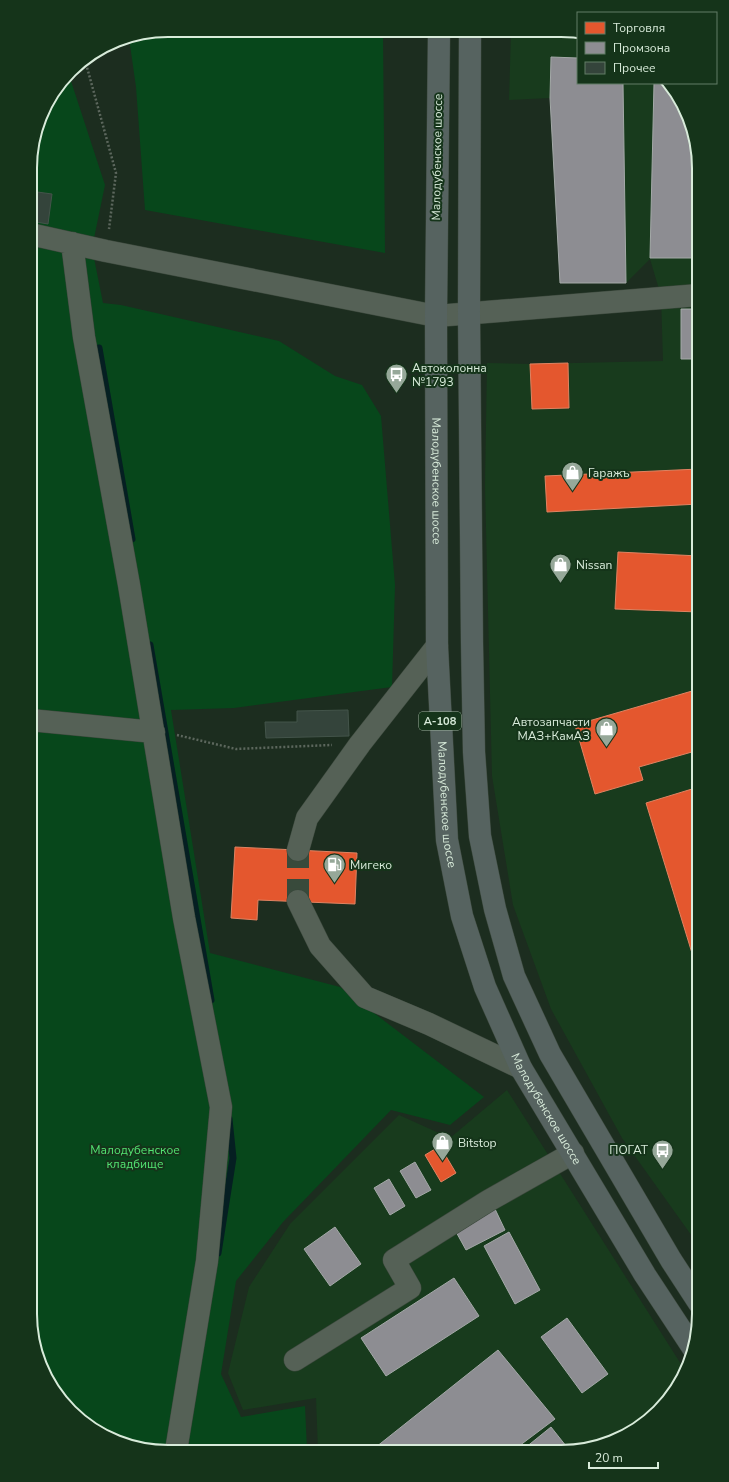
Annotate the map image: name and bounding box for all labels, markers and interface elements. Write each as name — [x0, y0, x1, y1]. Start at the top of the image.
legend — [577, 12, 717, 84]
text: Торговля — [613, 20, 665, 36]
text: Промзона — [613, 40, 670, 56]
text: Прочее — [613, 60, 656, 76]
street label: Малодубенское шоссе — [428, 93, 446, 221]
place label: Автоколонна №1793 — [412, 360, 487, 390]
bus stop icon: Автоколонна №1793 — [383, 362, 409, 395]
street label: Малодубенское шоссе — [428, 418, 445, 544]
shop icon: Гаражъ — [559, 460, 585, 493]
place label: Гаражъ — [588, 465, 630, 481]
shop icon: Nissan — [548, 552, 574, 585]
place label: Nissan — [576, 557, 612, 573]
road number: А-108 — [419, 712, 461, 730]
place label: Автозапчасти МАЗ+КамАЗ — [512, 714, 590, 744]
shop icon: Автозапчасти МАЗ+КамАЗ — [593, 716, 619, 749]
street label: Малодубенское шоссе — [434, 741, 460, 869]
fuel station icon: Мигеко — [322, 852, 348, 885]
place label: Мигеко — [350, 857, 392, 873]
street label: Малодубенское шоссе — [507, 1051, 585, 1168]
shop icon: Bitstop — [430, 1130, 456, 1163]
place label: Bitstop — [458, 1135, 497, 1151]
bus stop icon: ПОГАТ — [650, 1137, 676, 1170]
park label: Малодубенское кладбище — [90, 1142, 180, 1172]
place label: ПОГАТ — [609, 1142, 649, 1158]
scale bar — [589, 1444, 658, 1470]
text: 20 m — [595, 1450, 623, 1466]

